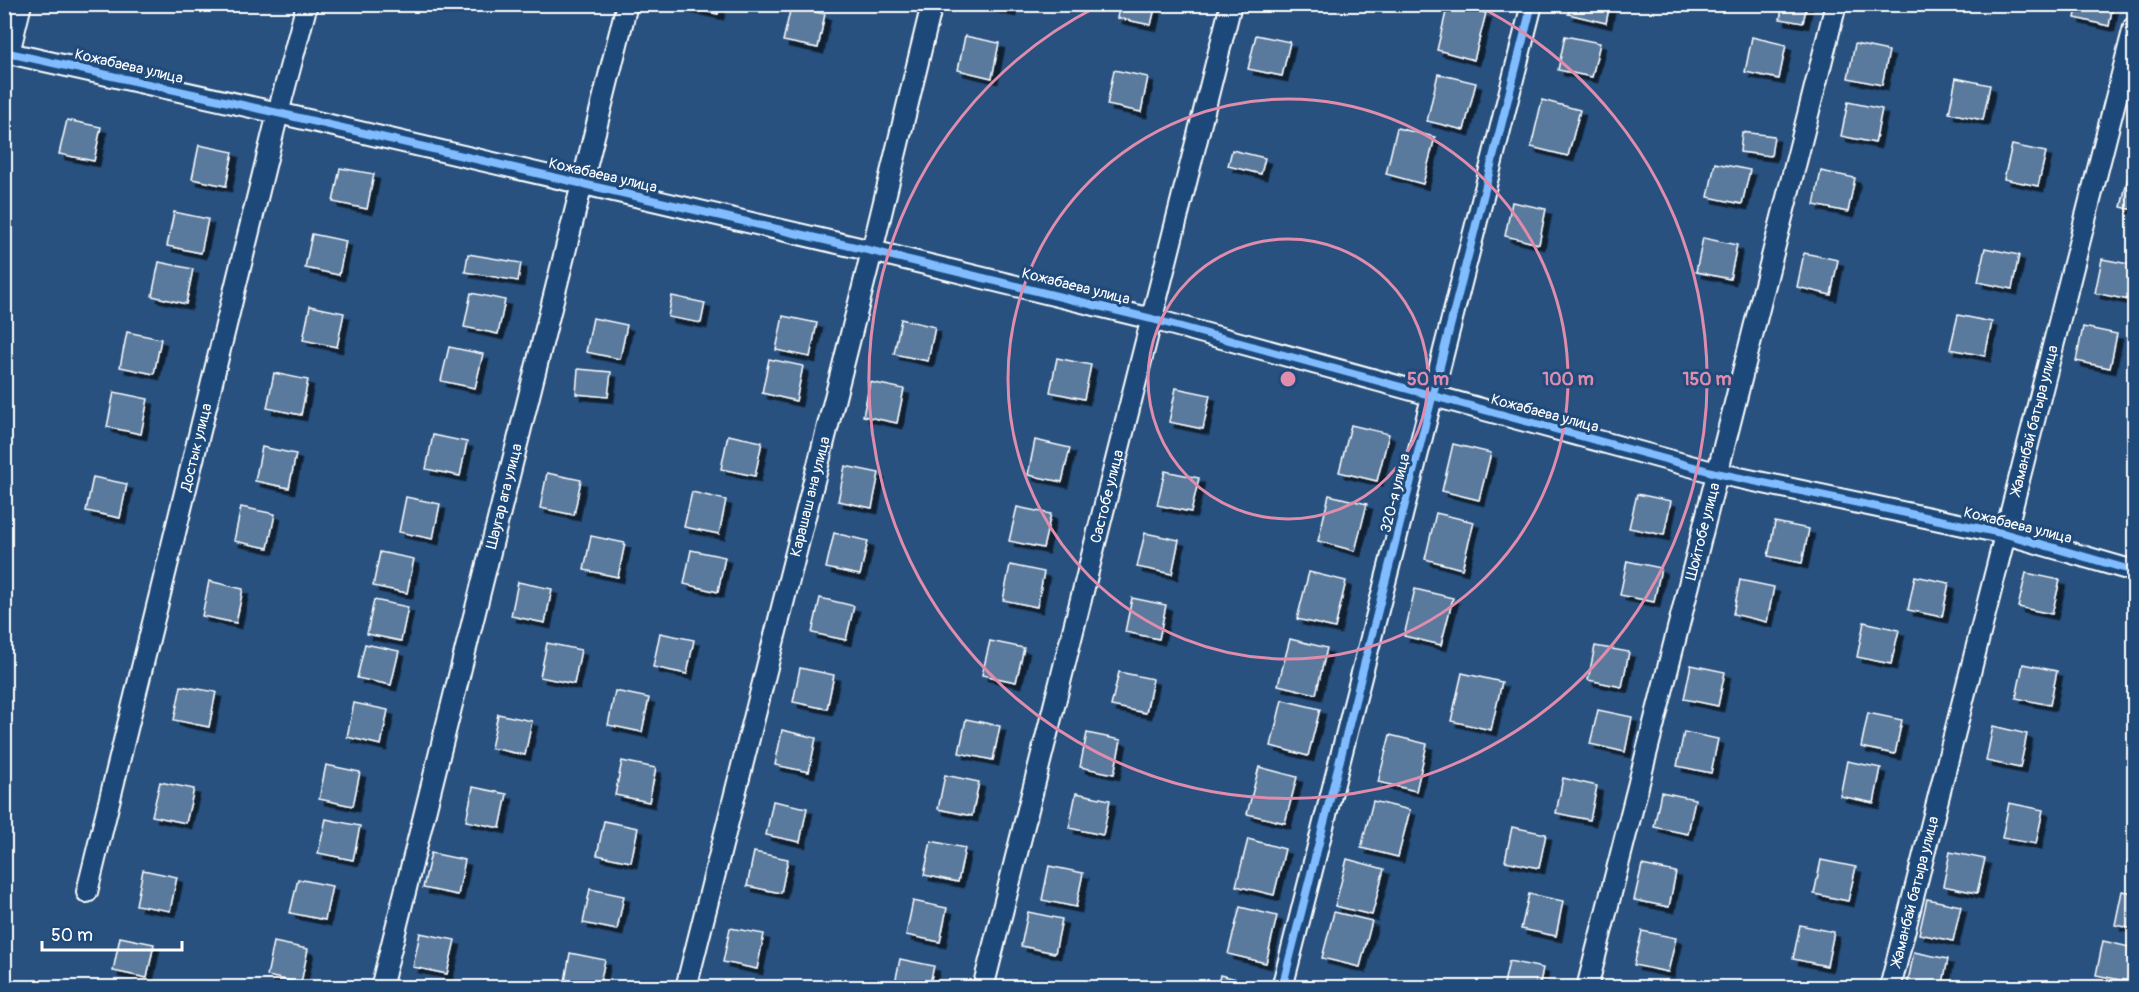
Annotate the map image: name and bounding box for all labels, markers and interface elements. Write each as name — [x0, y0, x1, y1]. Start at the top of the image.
street label: Кожабаева улица — [73, 45, 185, 88]
street label: Кожабаева улица — [547, 154, 659, 197]
street label: Кожабаева улица — [1020, 264, 1132, 309]
street label: Жаманбай батыра улица — [2006, 343, 2063, 499]
text: 50 m — [1407, 368, 1449, 391]
text: 100 m — [1542, 368, 1594, 391]
text: 150 m — [1683, 368, 1732, 391]
centre of rings — [1278, 369, 1298, 389]
street label: Кожабаева улица — [1489, 390, 1601, 437]
street label: Достык улица — [176, 401, 216, 494]
street label: Карашаш ана улица — [786, 434, 835, 559]
street label: Шаугар ага улица — [482, 442, 527, 551]
street label: Састобе улица — [1086, 448, 1128, 545]
street label: 320-я улица — [1376, 451, 1415, 535]
street label: Шойтобе улица — [1682, 481, 1724, 582]
street label: Кожабаева улица — [1962, 503, 2074, 548]
street label: Жаманбай батыра улица — [1886, 814, 1943, 970]
scale bar — [42, 914, 182, 952]
text: 50 m — [51, 924, 93, 947]

